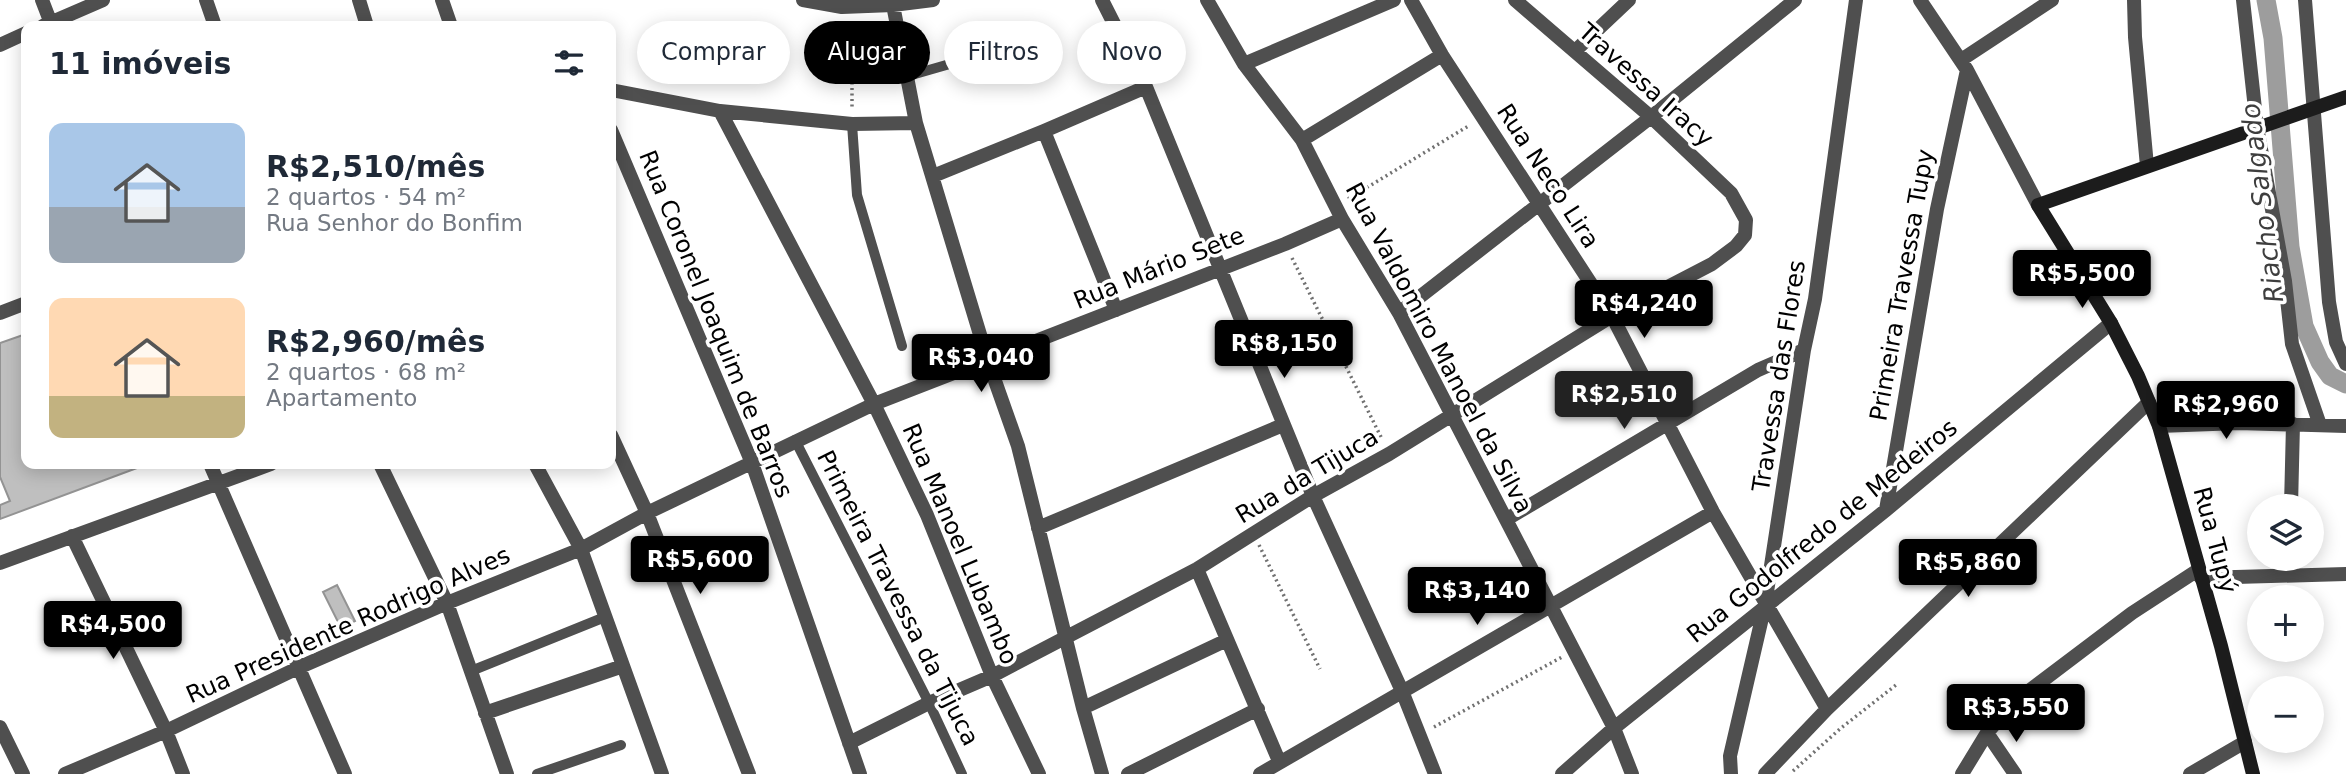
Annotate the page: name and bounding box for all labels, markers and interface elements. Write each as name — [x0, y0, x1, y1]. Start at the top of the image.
street label: Travessa Iracy — [1572, 17, 1719, 153]
chip: Comprar — [637, 21, 790, 84]
chip: Alugar — [804, 21, 930, 84]
chip: Filtros — [944, 21, 1063, 84]
chip: Novo — [1077, 21, 1186, 84]
icon: filters — [550, 44, 588, 82]
text: 11 imóveis — [49, 46, 231, 81]
street label: Rua Neco Lira — [1491, 99, 1605, 253]
water label: Riacho Salgado — [2235, 102, 2289, 304]
street label: Rua Coronel Joaquim de Barros — [633, 146, 799, 502]
street label: Primeira Travessa Tupy — [1864, 147, 1940, 423]
text: R$2,510/mês — [266, 149, 485, 184]
icon: home — [105, 151, 189, 235]
street label: Rua Valdomiro Manoel da Silva — [1340, 178, 1538, 518]
text: 2 quartos · 54 m² — [266, 184, 466, 210]
text: Rua Senhor do Bonfim — [266, 210, 523, 236]
street label: Rua Mário Sete — [1070, 221, 1248, 315]
pin: R$5,500 — [2017, 250, 2147, 310]
street label: Travessa das Flores — [1747, 258, 1811, 495]
text: R$5,500 — [2029, 260, 2135, 286]
pin: R$4,240 — [1579, 280, 1709, 340]
text: R$4,240 — [1591, 290, 1697, 316]
pin: R$8,150 — [1219, 320, 1349, 380]
text: R$2,960/mês — [266, 324, 485, 359]
icon: home — [105, 326, 189, 410]
text: R$8,150 — [1231, 330, 1337, 356]
pin: R$3,040 — [916, 334, 1046, 394]
text: R$3,040 — [928, 344, 1034, 370]
text: 2 quartos · 68 m² — [266, 359, 466, 385]
pin: R$2,510 — [1559, 372, 1689, 431]
text: R$2,510 — [1571, 381, 1677, 407]
pin: R$2,960 — [2161, 382, 2291, 441]
text: Apartamento — [266, 385, 417, 411]
text: R$2,960 — [2173, 391, 2279, 417]
street label: Rua Godolfredo de Medeiros — [1681, 413, 1963, 649]
street label: Rua Manoel Lubambo — [897, 419, 1023, 669]
street label: Rua da Tijuca — [1231, 423, 1383, 529]
street label: Primeira Travessa da Tijuca — [811, 446, 985, 750]
street label: Rua Tupý — [2187, 484, 2243, 596]
map controls — [2247, 494, 2324, 753]
button: layers — [2247, 494, 2324, 571]
pin: R$5,600 — [635, 536, 765, 596]
pin: R$5,860 — [1903, 540, 2033, 599]
street label: Rua Presidente Rodrigo Alves — [182, 541, 514, 709]
text: R$5,600 — [647, 546, 753, 572]
text: R$5,860 — [1915, 549, 2021, 575]
pin: R$3,140 — [1412, 568, 1542, 627]
text: R$3,140 — [1424, 577, 1530, 603]
button: + — [2247, 585, 2324, 662]
pin: R$4,500 — [48, 602, 178, 661]
text: R$4,500 — [60, 611, 166, 637]
button: − — [2247, 676, 2324, 753]
pin: R$3,550 — [1951, 684, 2081, 744]
text: R$3,550 — [1963, 694, 2069, 720]

